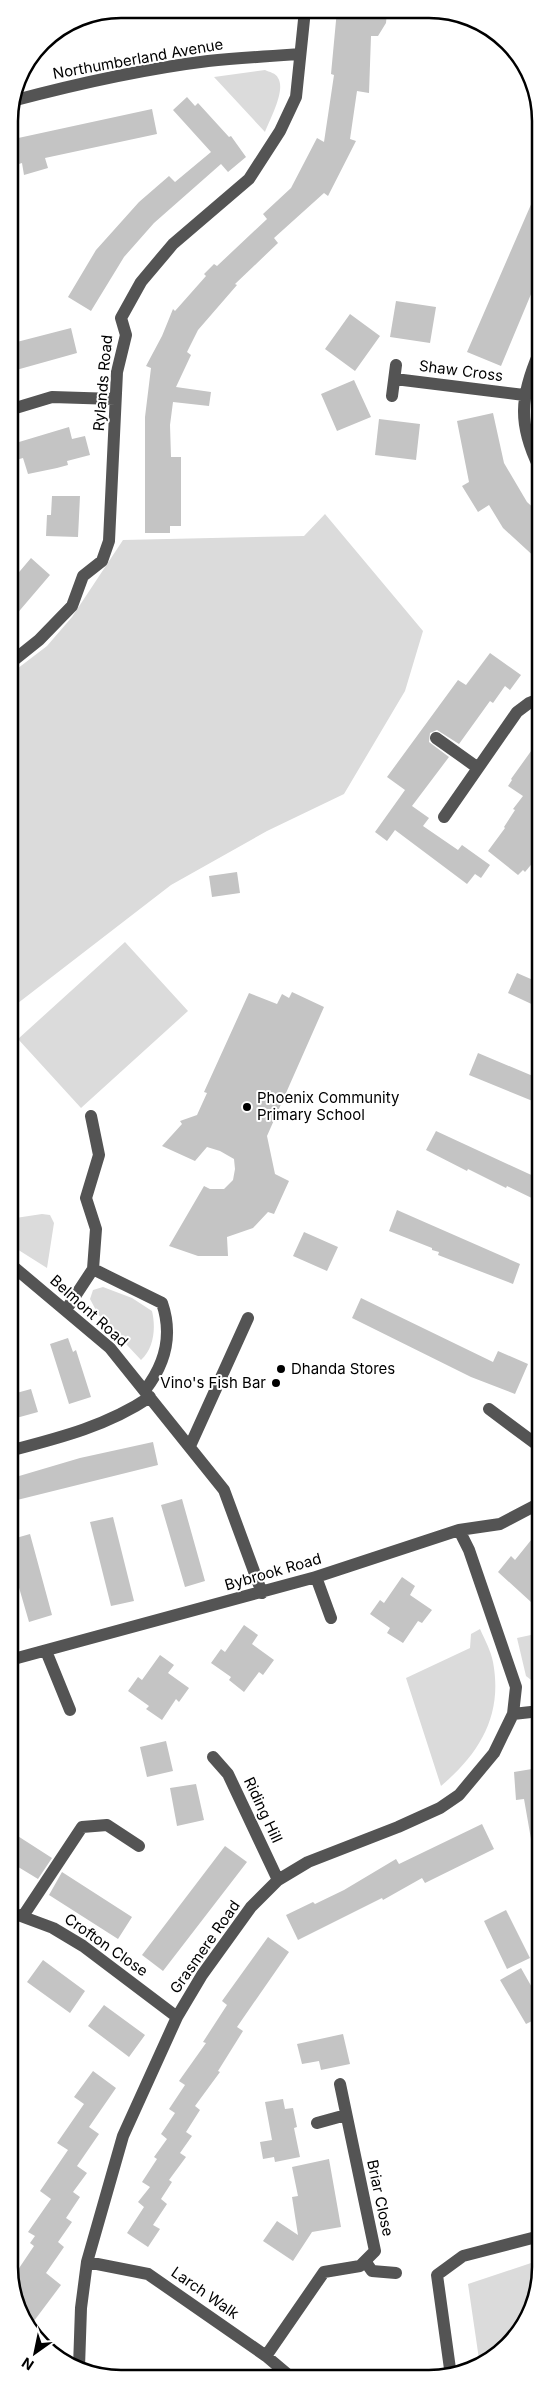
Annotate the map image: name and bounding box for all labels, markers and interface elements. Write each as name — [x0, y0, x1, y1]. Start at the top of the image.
street label: Northumberland Avenue — [51, 34, 225, 83]
street label: Rylands Road — [89, 334, 116, 432]
street label: Shaw Cross — [418, 356, 504, 385]
place label: Phoenix Community Primary School — [257, 1088, 400, 1124]
marker: Phoenix Community Primary School — [241, 1101, 253, 1113]
street label: Belmont Road — [46, 1271, 132, 1351]
place label: Dhanda Stores — [291, 1359, 395, 1378]
marker: Dhanda Stores — [275, 1363, 287, 1375]
place label: Vino's Fish Bar — [160, 1373, 266, 1392]
marker: Vino's Fish Bar — [270, 1377, 282, 1389]
street label: Bybrook Road — [222, 1549, 323, 1594]
street label: Riding Hill — [240, 1774, 287, 1846]
street label: Grasmere Road — [165, 1896, 244, 1997]
street label: Crofton Close — [61, 1909, 152, 1980]
street label: Briar Close — [363, 2158, 398, 2238]
street label: Larch Walk — [168, 2262, 243, 2323]
north arrow — [10, 2328, 60, 2378]
text: N — [19, 2354, 37, 2374]

